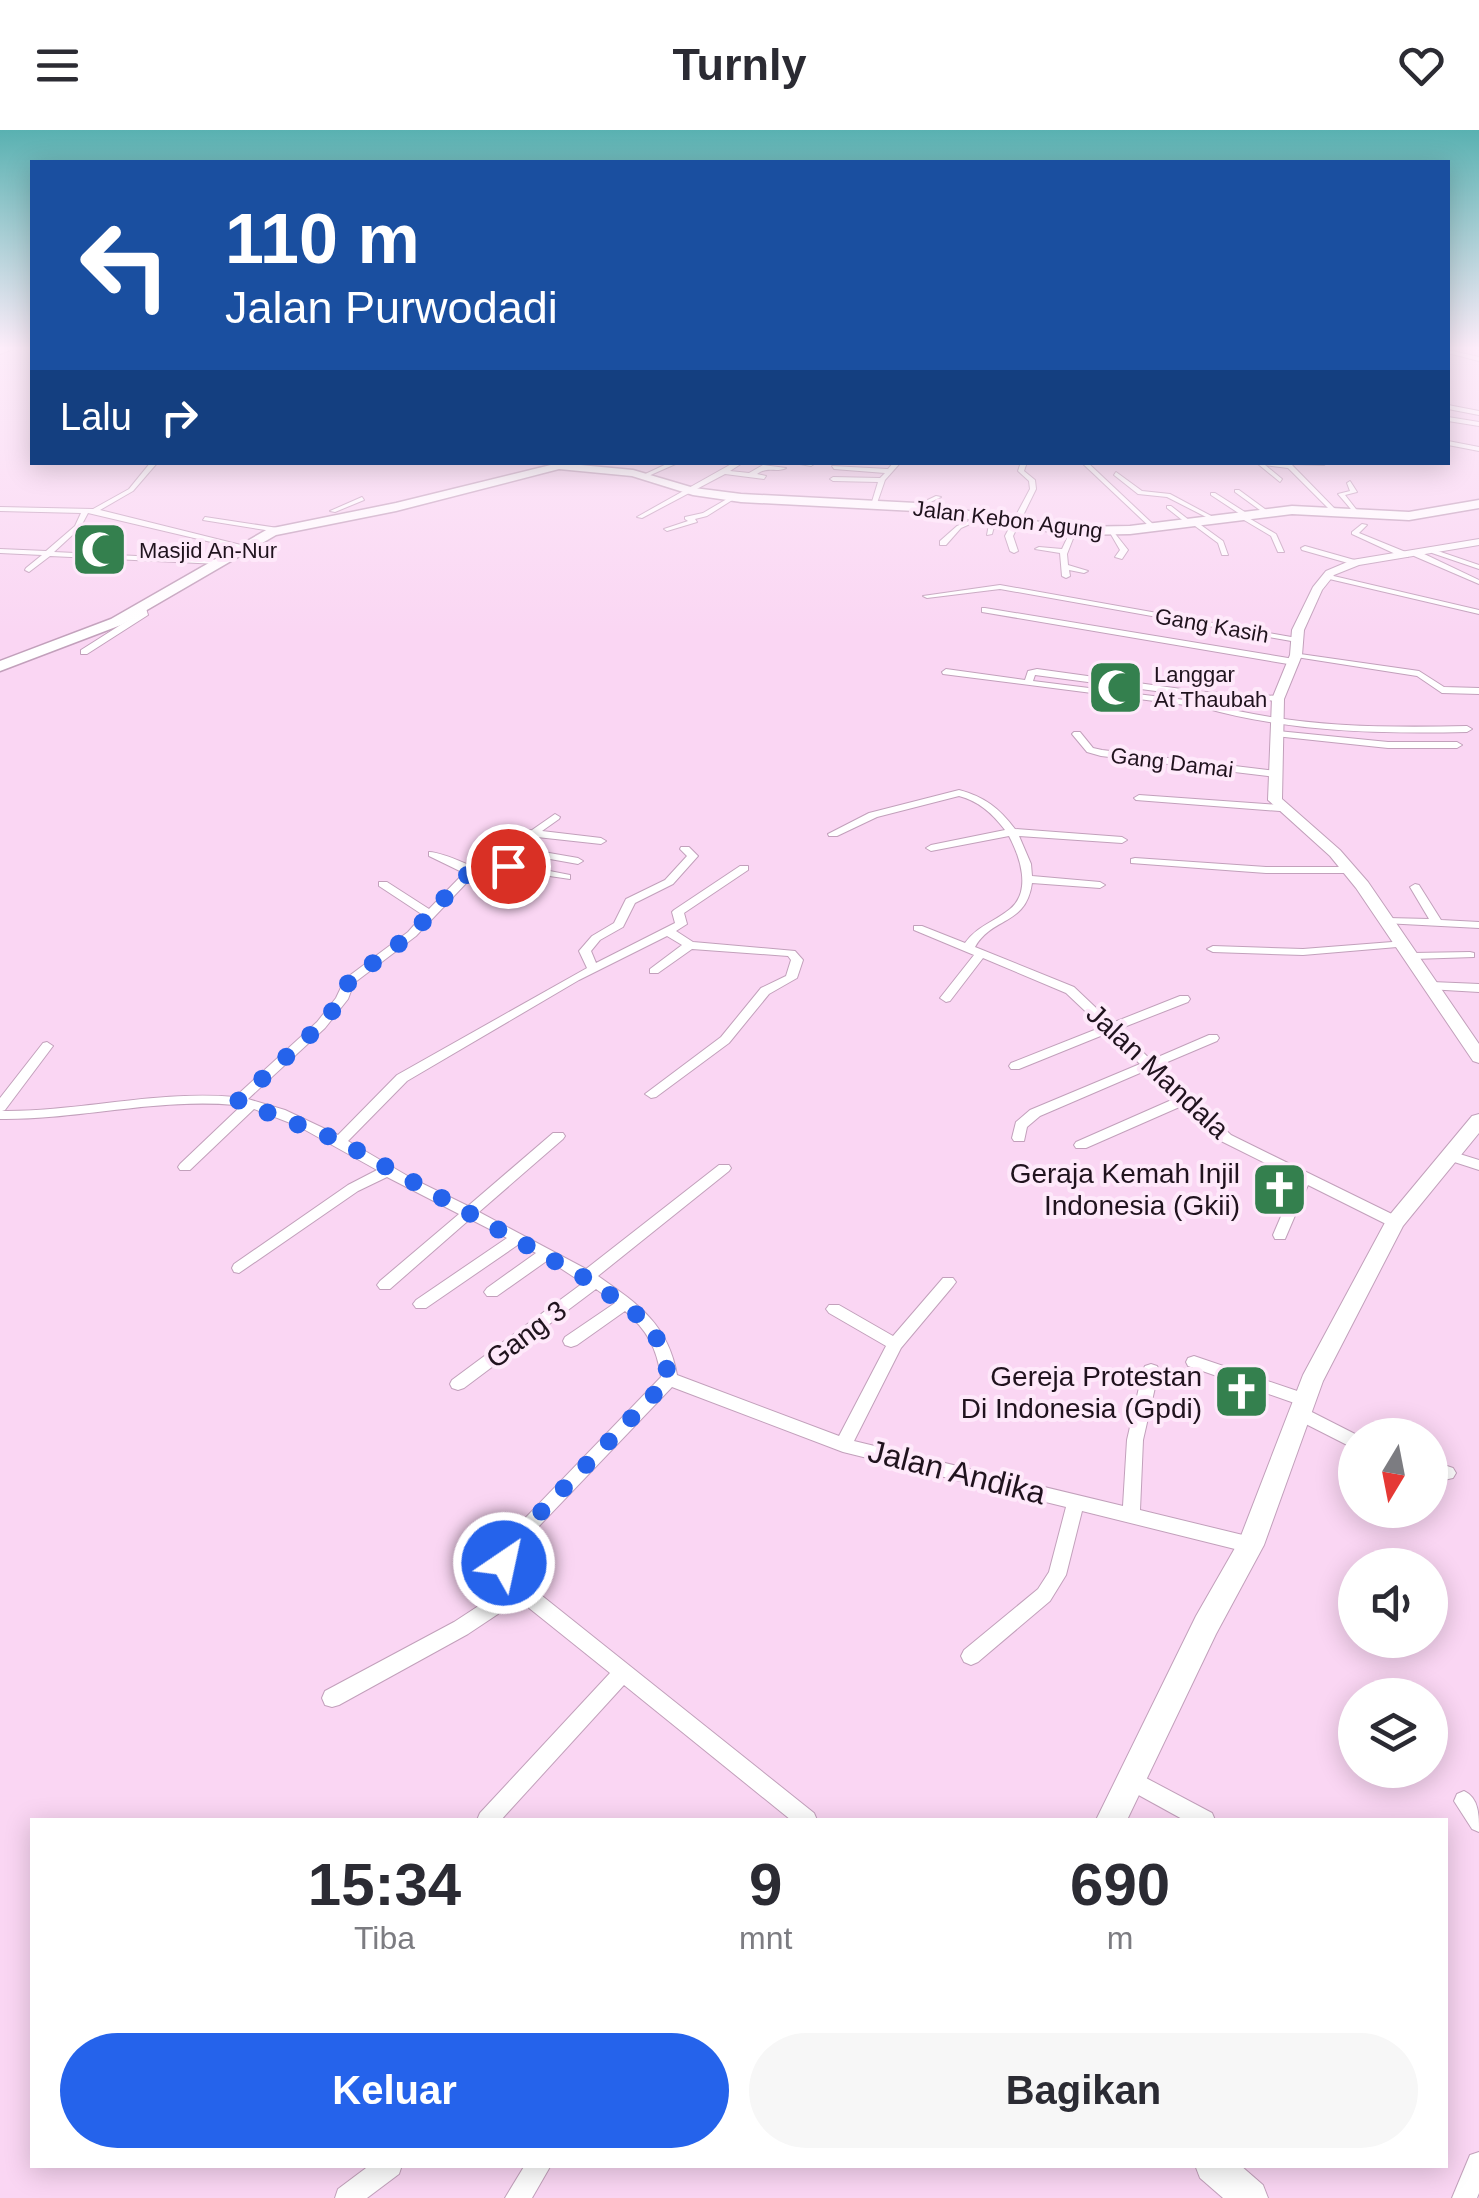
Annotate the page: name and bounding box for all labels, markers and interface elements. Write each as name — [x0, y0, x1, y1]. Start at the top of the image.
icon: menu — [30, 38, 85, 93]
icon: heart — [1394, 38, 1449, 93]
text: Turnly — [672, 39, 807, 90]
icon: left — [60, 200, 190, 330]
text: 110 m — [225, 200, 420, 278]
text: Jalan Purwodadi — [225, 282, 558, 333]
icon: right — [152, 390, 207, 445]
text: Lalu — [60, 396, 132, 438]
street label: Jalan Kebon Agung — [912, 495, 1104, 544]
mosque icon: Masjid An-Nur — [70, 520, 130, 580]
place label: Masjid An-Nur — [139, 538, 277, 563]
street label: Gang Kasih — [1153, 603, 1271, 648]
mosque icon: Langgar At Thaubah — [1085, 657, 1145, 717]
place label: Langgar At Thaubah — [1154, 662, 1267, 712]
street label: Gang Damai — [1109, 743, 1235, 782]
pin — [466, 824, 551, 909]
icon: arrive — [481, 839, 536, 894]
street label: Jalan Mandala — [1080, 998, 1235, 1145]
place label: Geraja Kemah Injil Indonesia (Gkii) — [1010, 1158, 1240, 1221]
church icon: Geraja Kemah Injil Indonesia (Gkii) — [1249, 1159, 1309, 1219]
street label: Gang 3 — [480, 1294, 572, 1374]
place label: Gereja Protestan Di Indonesia (Gpdi) — [961, 1361, 1202, 1424]
church icon: Gereja Protestan Di Indonesia (Gpdi) — [1211, 1362, 1271, 1422]
north arrow — [1338, 1418, 1448, 1528]
map controls — [1338, 1418, 1448, 1788]
street label: Jalan Andika — [865, 1433, 1050, 1511]
position arrow — [452, 1511, 556, 1615]
button: sound — [1338, 1548, 1448, 1658]
button: layers — [1338, 1678, 1448, 1788]
text: 15:34 — [308, 1851, 461, 1918]
text: 9 — [749, 1851, 782, 1918]
text: 690 — [1070, 1851, 1170, 1918]
text: Tiba — [354, 1920, 415, 1956]
text: mnt — [739, 1920, 792, 1956]
text: m — [1107, 1920, 1133, 1956]
button: Keluar — [60, 2033, 729, 2148]
button: Bagikan — [749, 2033, 1418, 2148]

